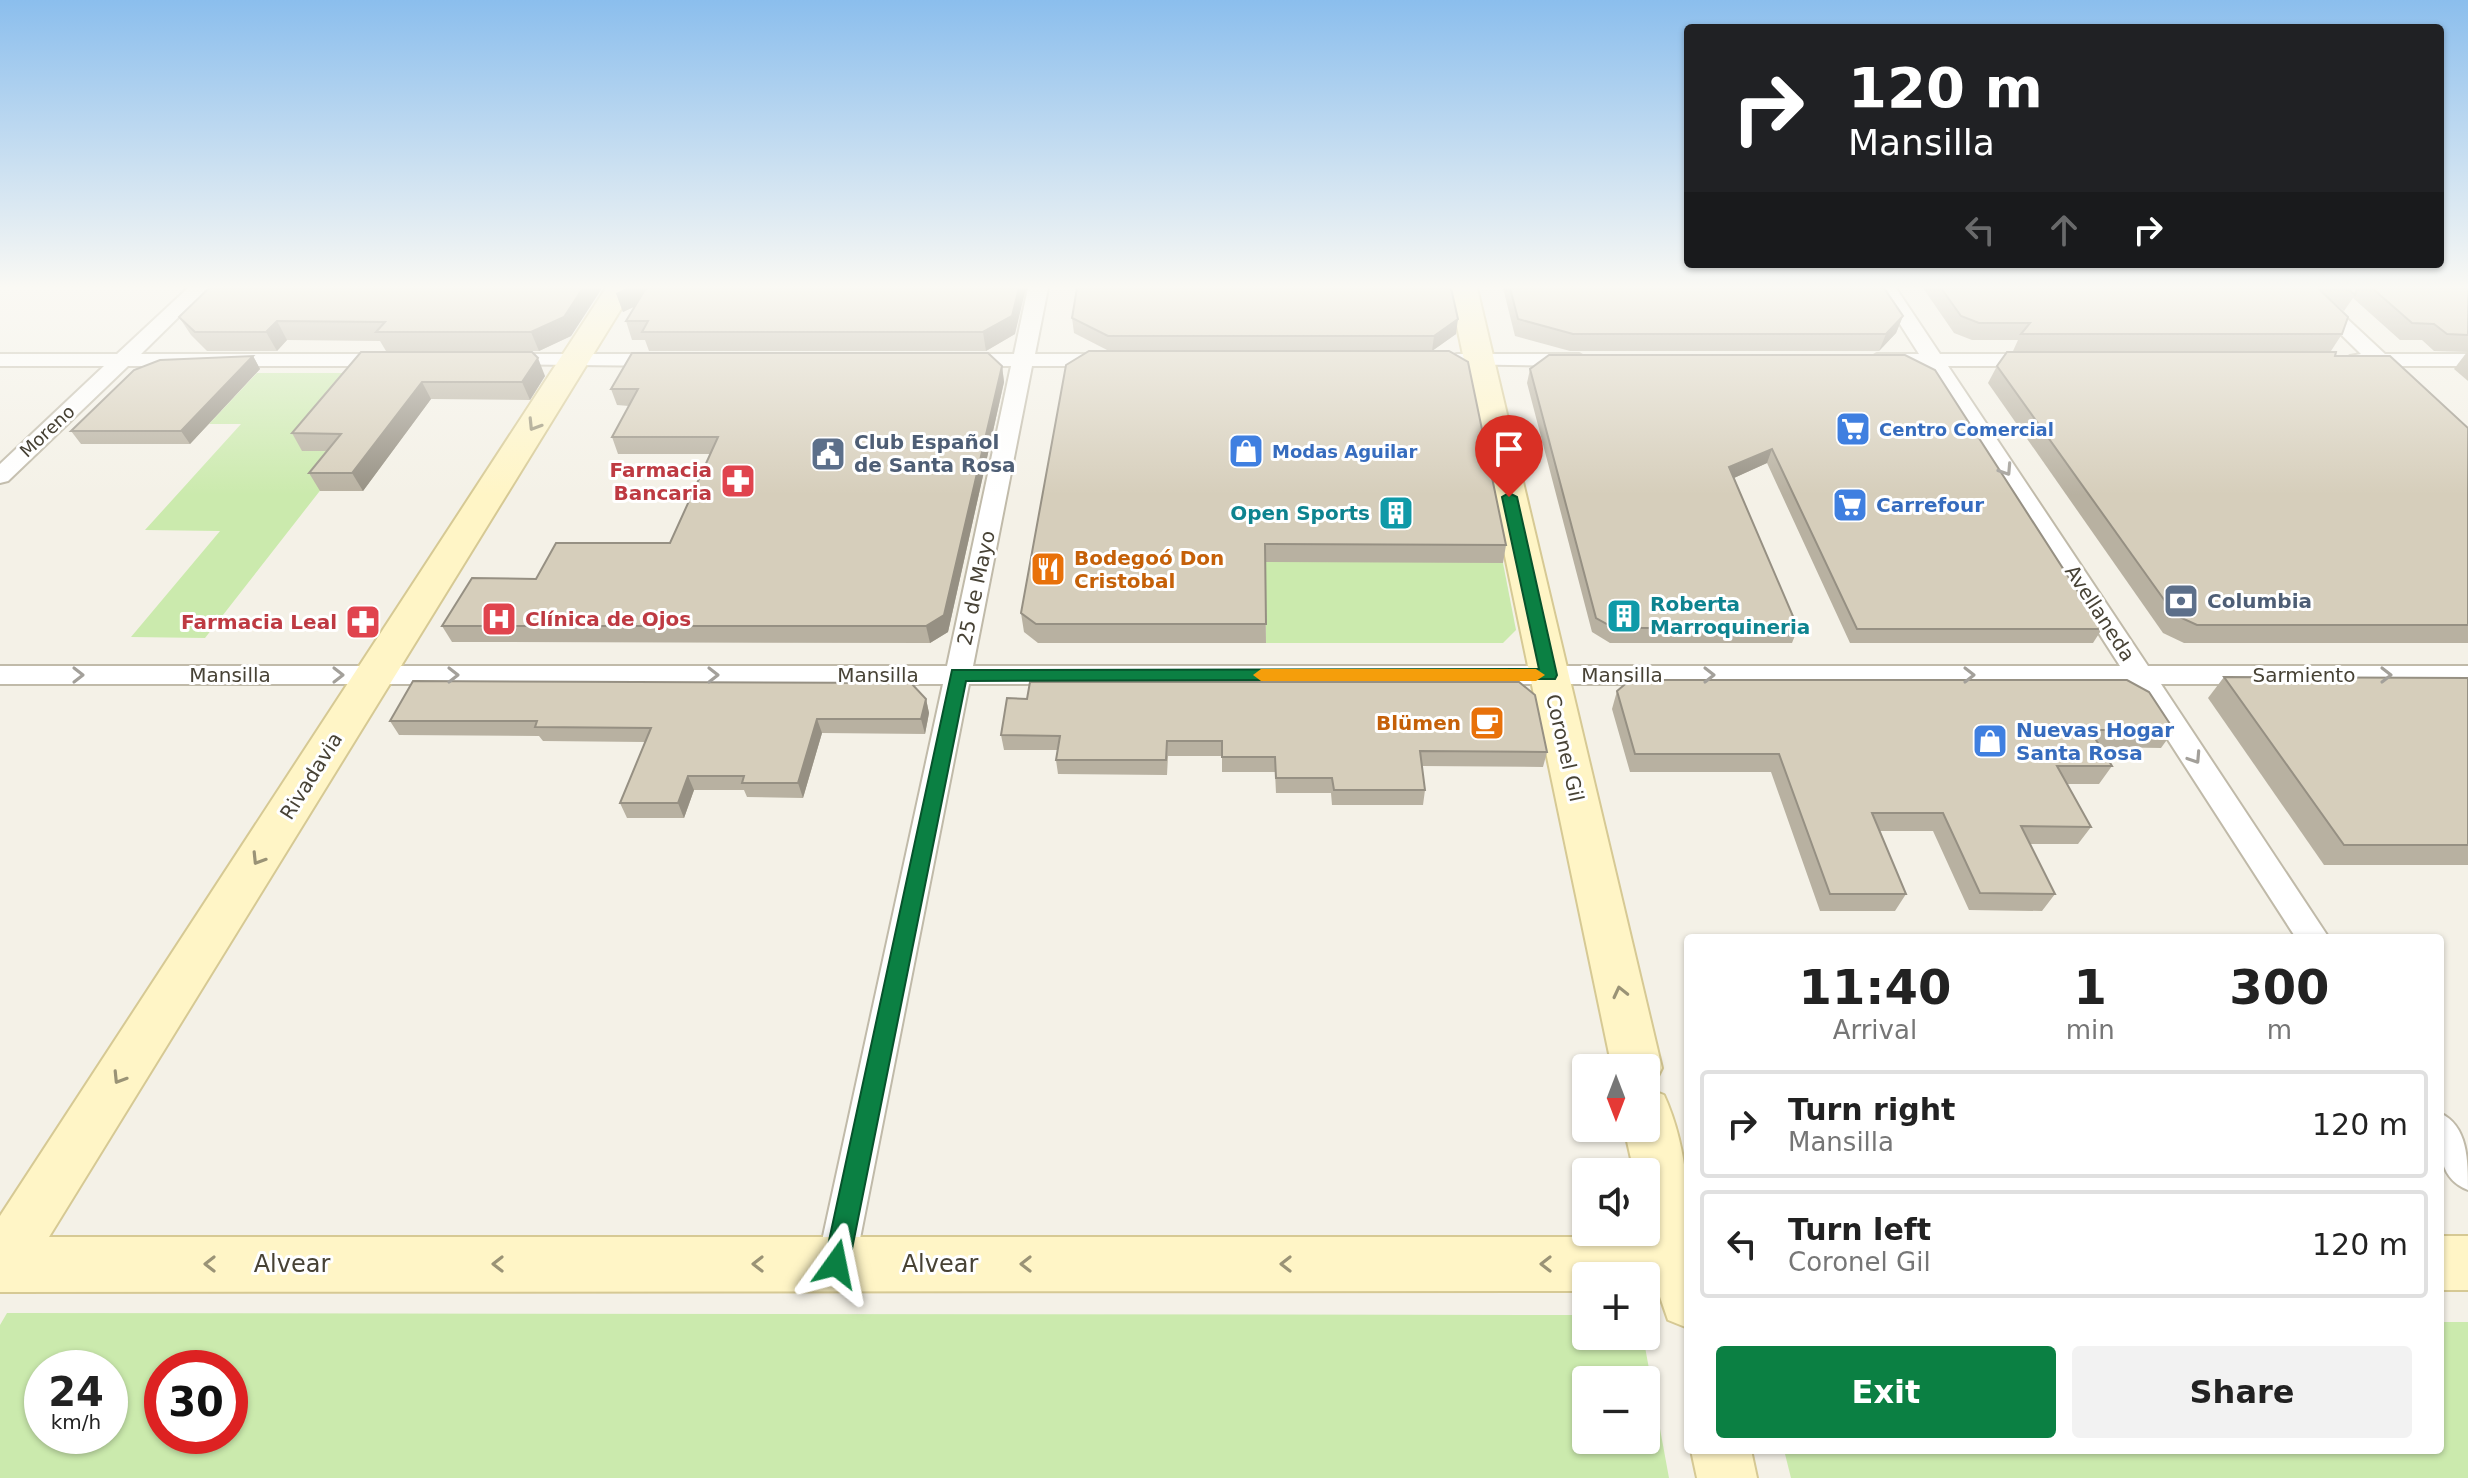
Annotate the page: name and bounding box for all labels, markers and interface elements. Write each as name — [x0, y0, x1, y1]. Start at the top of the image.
text: 120 m — [1848, 55, 2043, 120]
icon: right — [1716, 56, 1820, 160]
text: Mansilla — [1848, 122, 1995, 163]
icon: left — [1958, 208, 2002, 252]
icon: ahead — [2042, 208, 2086, 252]
icon: right — [2126, 208, 2170, 252]
street label: Moreno — [15, 400, 79, 462]
supermarket icon: Centro Comercial — [1834, 410, 1872, 448]
pin — [1475, 415, 1543, 497]
one-way arrow — [528, 416, 543, 431]
place label: Centro Comercial — [1879, 419, 2054, 440]
icon: arrive — [1487, 427, 1531, 471]
place label: Club Español de Santa Rosa — [854, 430, 1016, 477]
shop icon: Modas Aguilar — [1227, 432, 1265, 470]
public building icon: Club Español de Santa Rosa — [809, 435, 847, 473]
place label: Modas Aguilar — [1272, 441, 1417, 462]
place label: Farmacia Bancaria — [610, 458, 712, 505]
pharmacy icon: Farmacia Bancaria — [719, 462, 757, 500]
one-way arrow — [1996, 462, 2011, 476]
supermarket icon: Carrefour — [1831, 486, 1869, 524]
place label: Carrefour — [1876, 493, 1984, 517]
building icon: Open Sports — [1377, 494, 1415, 532]
place label: Open Sports — [1230, 501, 1370, 525]
street label: 25 de Mayo — [952, 528, 1000, 648]
place label: Bodegoó Don Cristobal — [1074, 546, 1224, 593]
restaurant icon: Bodegoó Don Cristobal — [1029, 550, 1067, 588]
street label: Avellaneda — [2060, 560, 2140, 666]
bank icon: Columbia — [2162, 582, 2200, 620]
place label: Columbia — [2207, 589, 2312, 613]
place label: Roberta Marroquineria — [1650, 592, 1810, 639]
building icon: Roberta Marroquineria — [1605, 597, 1643, 635]
hospital icon: Clínica de Ojos — [480, 600, 518, 638]
pharmacy icon: Farmacia Leal — [344, 603, 382, 641]
place label: Clínica de Ojos — [525, 607, 691, 631]
place label: Farmacia Leal — [181, 610, 337, 634]
street label: Mansilla — [189, 663, 271, 687]
street label: Mansilla — [837, 663, 919, 687]
street label: Mansilla — [1581, 663, 1663, 687]
street label: Sarmiento — [2253, 663, 2355, 687]
one-way arrow — [72, 666, 85, 684]
one-way arrow — [332, 666, 345, 684]
one-way arrow — [447, 666, 460, 684]
one-way arrow — [707, 666, 720, 684]
one-way arrow — [1703, 666, 1716, 684]
one-way arrow — [1963, 666, 1976, 684]
one-way arrow — [2380, 666, 2393, 684]
street label: Coronel Gil — [1541, 692, 1589, 804]
cafe icon: Blümen — [1468, 704, 1506, 742]
place label: Blümen — [1376, 711, 1461, 735]
place label: Nuevas Hogar Santa Rosa — [2016, 718, 2174, 765]
shop icon: Nuevas Hogar Santa Rosa — [1971, 722, 2009, 760]
street label: Rivadavia — [275, 728, 347, 824]
one-way arrow — [2185, 749, 2200, 763]
one-way arrow — [253, 850, 268, 864]
text: 11:40 — [1798, 959, 1951, 1015]
text: 1 — [2074, 959, 2107, 1015]
text: 300 — [2229, 959, 2329, 1015]
one-way arrow — [1612, 986, 1629, 999]
text: Arrival — [1833, 1015, 1917, 1045]
text: min — [2066, 1015, 2115, 1045]
text: m — [2267, 1015, 2292, 1045]
north arrow — [1572, 1054, 1660, 1142]
map controls — [1572, 1054, 1660, 1454]
one-way arrow — [113, 1069, 128, 1084]
text: Turn right — [1788, 1092, 1955, 1127]
icon: right — [1720, 1102, 1764, 1146]
text: 120 m — [2312, 1107, 2408, 1142]
text: Mansilla — [1788, 1127, 1894, 1157]
button: sound — [1572, 1158, 1660, 1246]
text: Turn left — [1788, 1212, 1931, 1247]
position arrow — [794, 1222, 878, 1306]
icon: left — [1720, 1222, 1764, 1266]
text: 120 m — [2312, 1227, 2408, 1262]
text: Coronel Gil — [1788, 1247, 1931, 1277]
street label: Alvear — [254, 1250, 330, 1278]
street label: Alvear — [902, 1250, 978, 1278]
one-way arrow — [203, 1255, 216, 1273]
one-way arrow — [491, 1255, 504, 1273]
one-way arrow — [751, 1255, 764, 1273]
one-way arrow — [1019, 1255, 1032, 1273]
one-way arrow — [1279, 1255, 1292, 1273]
one-way arrow — [1539, 1255, 1552, 1273]
button: + — [1572, 1262, 1660, 1350]
button: Exit — [1716, 1346, 2056, 1438]
button: Share — [2072, 1346, 2412, 1438]
speed limit sign: 30 — [144, 1350, 248, 1454]
button: − — [1572, 1366, 1660, 1454]
text: 24 — [48, 1369, 104, 1415]
text: km/h — [51, 1410, 101, 1434]

